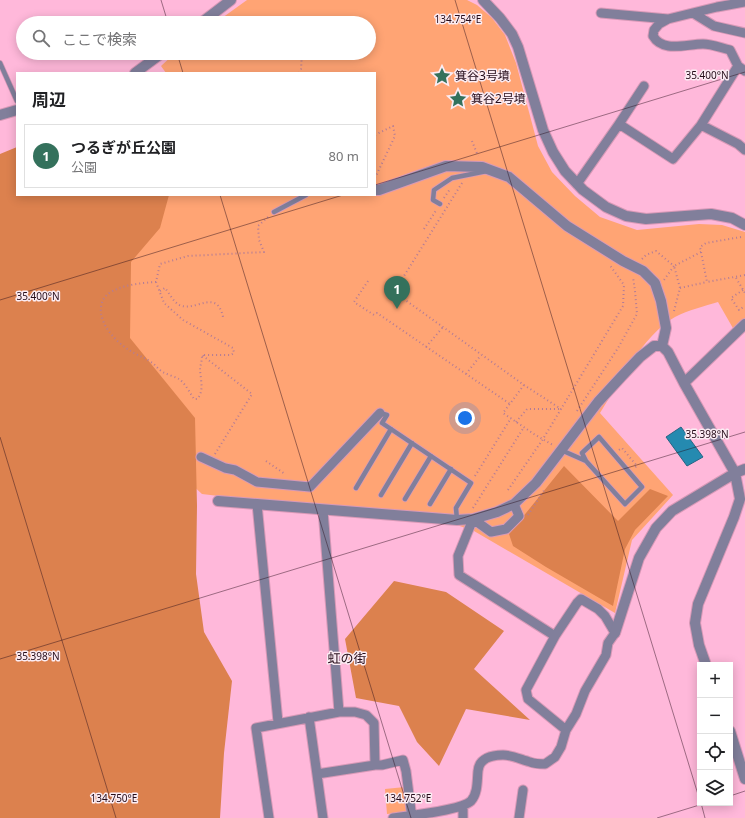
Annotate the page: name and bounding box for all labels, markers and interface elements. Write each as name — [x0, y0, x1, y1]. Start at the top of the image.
text: 134.754°E — [435, 12, 481, 26]
search box — [16, 16, 376, 60]
icon: search — [30, 27, 52, 49]
text: ここで検索 — [62, 29, 137, 49]
place icon: 箕谷3号墳 — [432, 66, 452, 86]
place label: 箕谷3号墳 — [455, 67, 510, 84]
text: 35.400°N — [685, 68, 729, 82]
text: 周辺 — [32, 88, 66, 111]
place icon: 箕谷2号墳 — [448, 89, 468, 109]
place label: 箕谷2号墳 — [471, 90, 526, 107]
text: つるぎが丘公園 — [71, 137, 176, 157]
text: 1 — [42, 147, 50, 165]
text: 80 m — [329, 147, 359, 165]
text: 公園 — [71, 158, 97, 176]
pin: 1 — [384, 276, 410, 309]
text: 35.400°N — [16, 289, 60, 303]
your location — [455, 408, 475, 428]
text: 35.398°N — [685, 427, 729, 441]
text: 35.398°N — [16, 649, 60, 663]
district label: 虹の街 — [327, 649, 367, 667]
map controls — [697, 662, 733, 806]
button: + — [697, 662, 733, 698]
button: − — [697, 698, 733, 734]
button: locate — [697, 734, 733, 770]
button: layers — [697, 770, 733, 806]
text: 134.750°E — [91, 791, 137, 805]
text: 134.752°E — [385, 791, 431, 805]

